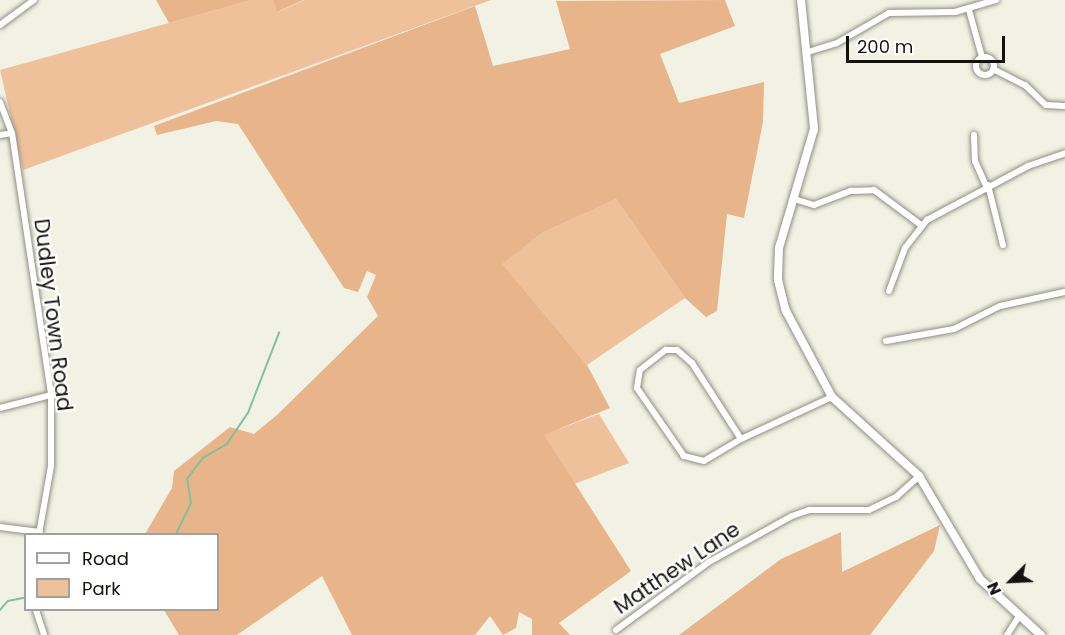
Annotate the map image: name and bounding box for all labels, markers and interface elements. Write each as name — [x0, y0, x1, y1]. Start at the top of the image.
scale bar — [849, 24, 1008, 62]
text: 200 m — [857, 34, 913, 59]
street label: Dudley Town Road — [29, 217, 77, 413]
street label: Matthew Lane — [609, 517, 745, 619]
legend — [24, 533, 219, 611]
text: Road — [82, 546, 129, 571]
north arrow — [981, 551, 1041, 611]
text: Park — [82, 576, 121, 601]
text: N — [981, 578, 1007, 599]

